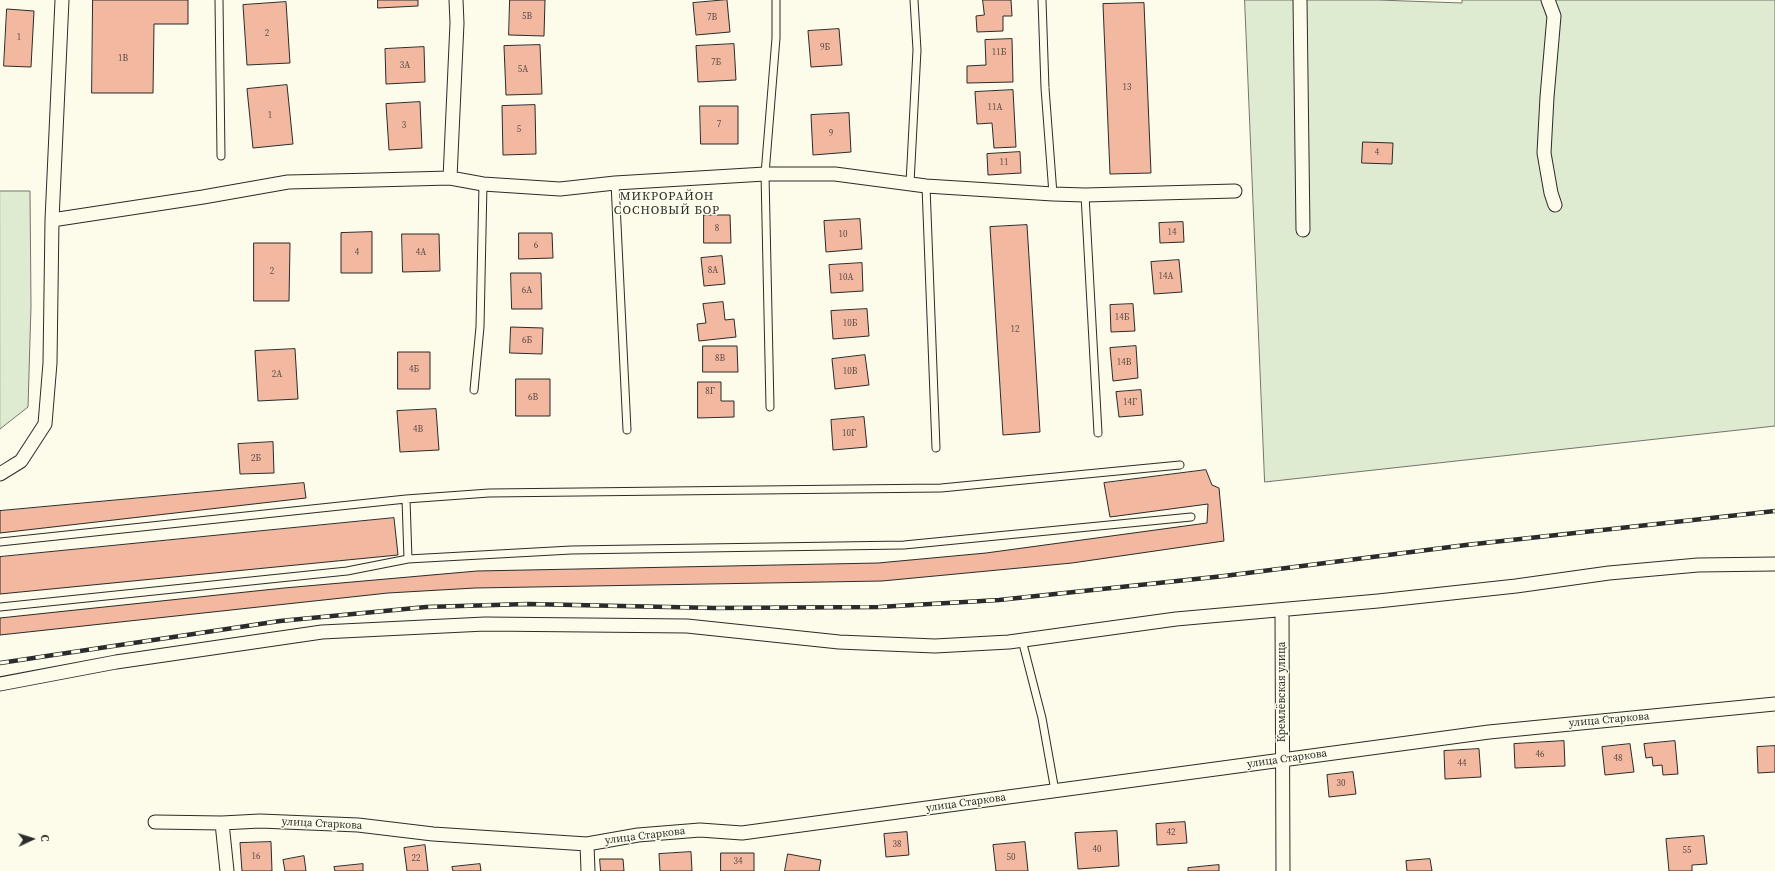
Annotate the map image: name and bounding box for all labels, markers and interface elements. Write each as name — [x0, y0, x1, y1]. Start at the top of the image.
house number: 5В — [522, 12, 532, 22]
house number: 7В — [707, 13, 717, 23]
house number: 2 — [265, 29, 269, 39]
house number: 1 — [17, 33, 21, 43]
house number: 9Б — [820, 43, 830, 53]
house number: 11Б — [992, 48, 1006, 58]
house number: 1В — [118, 54, 128, 64]
house number: 7Б — [711, 58, 721, 68]
house number: 3А — [400, 61, 410, 71]
house number: 5А — [518, 65, 528, 75]
house number: 13 — [1123, 83, 1131, 93]
house number: 11А — [988, 103, 1002, 113]
house number: 1 — [268, 111, 272, 121]
house number: 7 — [717, 120, 721, 130]
house number: 3 — [402, 121, 406, 131]
house number: 5 — [517, 125, 521, 135]
house number: 9 — [829, 129, 833, 139]
house number: 4 — [1375, 148, 1379, 158]
house number: 11 — [1000, 158, 1008, 168]
district label: МИКРОРАЙОН СОСНОВЫЙ БОР — [614, 190, 720, 218]
house number: 8 — [715, 224, 719, 234]
house number: 14 — [1168, 228, 1176, 238]
house number: 10 — [839, 230, 847, 240]
house number: 6 — [534, 241, 538, 251]
house number: 4 — [355, 248, 359, 258]
house number: 4А — [416, 248, 426, 258]
house number: 8А — [708, 266, 718, 276]
house number: 2 — [270, 267, 274, 277]
house number: 14А — [1159, 272, 1173, 282]
house number: 10А — [839, 273, 853, 283]
house number: 6А — [522, 286, 532, 296]
house number: 14Б — [1115, 313, 1129, 323]
house number: 10Б — [843, 319, 857, 329]
house number: 12 — [1011, 325, 1019, 335]
house number: 6Б — [522, 336, 532, 346]
house number: 8В — [715, 354, 725, 364]
house number: 14В — [1117, 358, 1131, 368]
house number: 4Б — [409, 365, 419, 375]
house number: 10В — [843, 367, 857, 377]
house number: 2А — [272, 370, 282, 380]
house number: 8Г — [705, 387, 715, 397]
house number: 6В — [528, 393, 538, 403]
house number: 14Г — [1123, 398, 1137, 408]
house number: 4В — [413, 425, 423, 435]
house number: 10Г — [842, 429, 856, 439]
house number: 2Б — [251, 454, 261, 464]
street label: Кремлёвская улица — [1275, 642, 1289, 742]
street label: улица Старкова — [1568, 710, 1650, 730]
street label: улица Старкова — [1246, 747, 1328, 771]
house number: 46 — [1536, 750, 1544, 760]
house number: 48 — [1614, 754, 1622, 764]
house number: 44 — [1458, 759, 1466, 769]
house number: 30 — [1337, 779, 1345, 789]
street label: улица Старкова — [925, 791, 1007, 815]
street label: улица Старкова — [281, 815, 363, 833]
north arrow — [12, 819, 52, 859]
street label: улица Старкова — [604, 825, 686, 847]
house number: 42 — [1167, 828, 1175, 838]
text: С — [37, 834, 52, 842]
house number: 38 — [893, 840, 901, 850]
house number: 40 — [1093, 845, 1101, 855]
house number: 55 — [1683, 846, 1691, 856]
house number: 16 — [252, 852, 260, 862]
house number: 50 — [1007, 853, 1015, 863]
house number: 22 — [412, 854, 420, 864]
house number: 34 — [734, 857, 742, 867]

